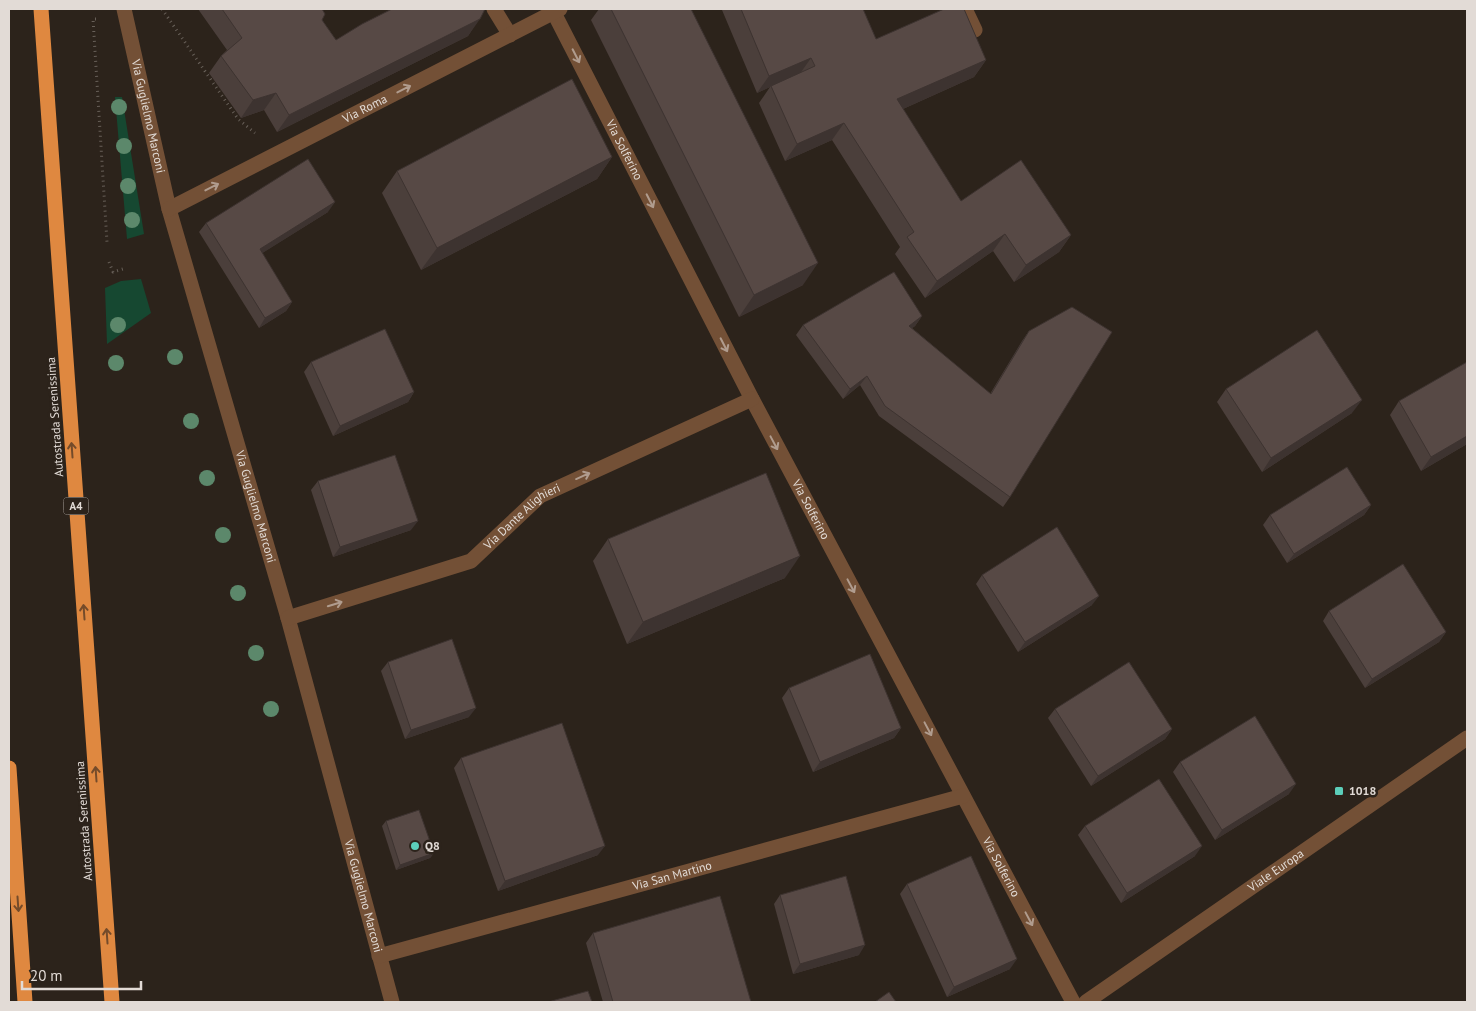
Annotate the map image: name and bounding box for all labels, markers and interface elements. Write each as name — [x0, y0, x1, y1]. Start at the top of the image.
one-way arrow — [572, 48, 581, 63]
street label: Via Guglielmo Marconi — [128, 57, 169, 175]
one-way arrow — [396, 84, 411, 93]
street label: Via Roma — [339, 91, 389, 126]
street label: Via Solferino — [603, 116, 646, 182]
one-way arrow — [205, 182, 220, 192]
one-way arrow — [646, 193, 655, 208]
one-way arrow — [719, 338, 729, 353]
street label: Autostrada Serenissima — [43, 357, 66, 477]
one-way arrow — [770, 435, 780, 449]
one-way arrow — [68, 442, 77, 458]
street label: Via Guglielmo Marconi — [232, 448, 280, 564]
one-way arrow — [575, 471, 590, 481]
street label: Via Solferino — [789, 476, 833, 542]
street label: Via Dante Alighieri — [480, 480, 562, 553]
road number: A4 — [64, 498, 88, 514]
one-way arrow — [847, 578, 856, 593]
one-way arrow — [327, 598, 343, 608]
one-way arrow — [79, 604, 89, 620]
one-way arrow — [924, 721, 933, 736]
street label: Autostrada Serenissima — [72, 761, 95, 881]
one-way arrow — [91, 766, 100, 782]
place label: 1018 — [1349, 783, 1376, 798]
marker: 1018 — [1333, 785, 1345, 797]
street label: Via Solferino — [979, 833, 1024, 899]
street label: Via Guglielmo Marconi — [341, 837, 386, 954]
place label: Q8 — [425, 838, 440, 853]
marker: Q8 — [409, 840, 421, 852]
street label: Viale Europa — [1244, 845, 1307, 895]
street label: Via San Martino — [630, 857, 713, 893]
one-way arrow — [14, 896, 23, 912]
one-way arrow — [1024, 911, 1034, 926]
one-way arrow — [103, 928, 112, 944]
scale bar — [22, 958, 141, 990]
text: 20 m — [30, 966, 63, 985]

